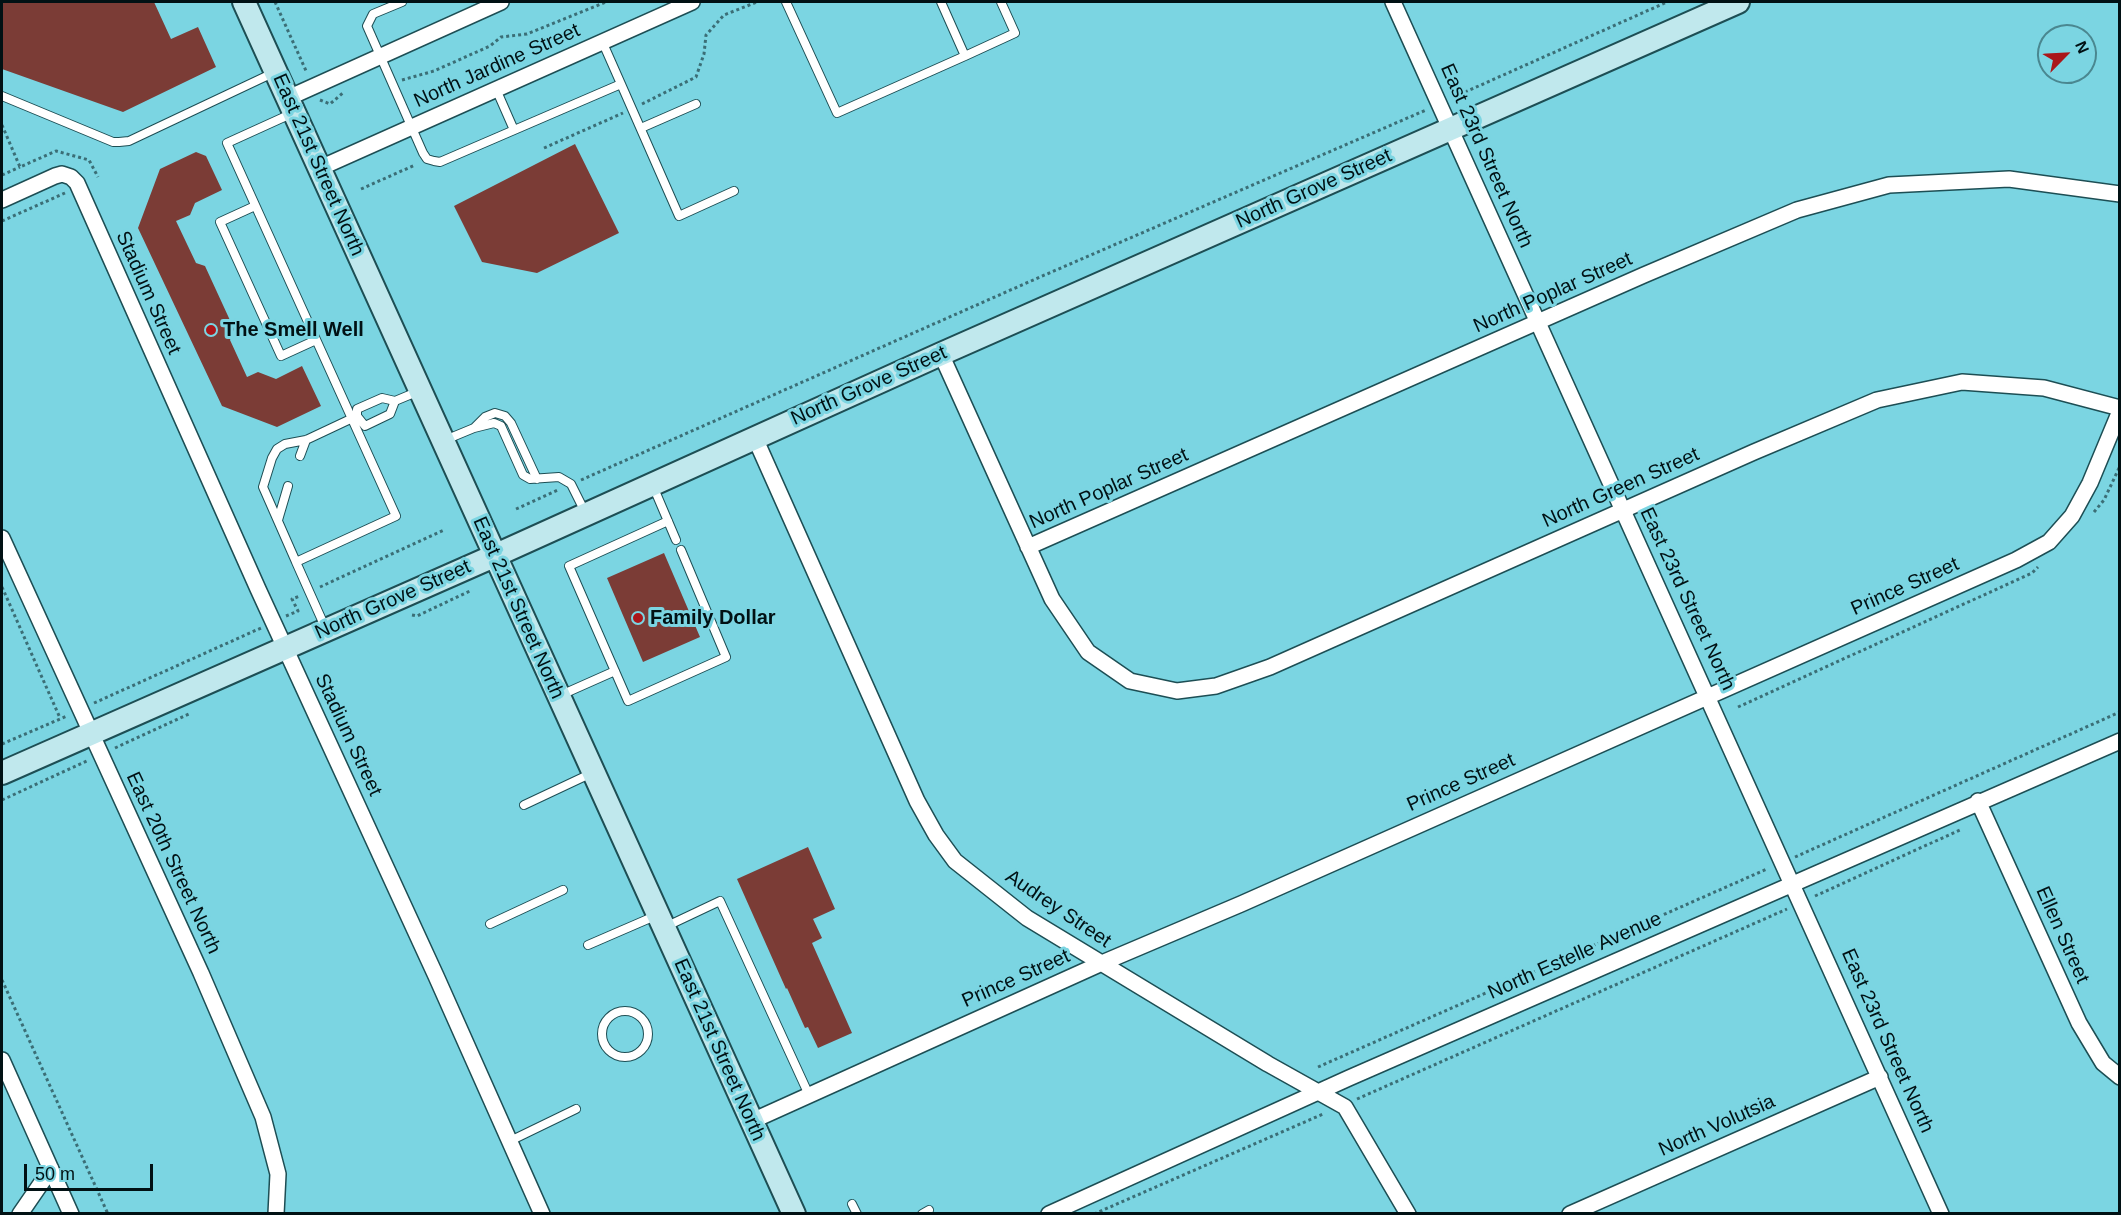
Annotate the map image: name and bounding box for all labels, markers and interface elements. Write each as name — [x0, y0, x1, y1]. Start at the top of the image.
street label: North Jardine Street — [410, 19, 584, 113]
north arrow — [2037, 24, 2097, 84]
text: N — [2072, 39, 2092, 56]
street label: East 23rd Street North — [1435, 60, 1537, 252]
street label: East 21st Street North — [267, 70, 369, 260]
street label: North Grove Street — [1232, 144, 1396, 234]
street label: Stadium Street — [110, 228, 186, 358]
street label: North Poplar Street — [1470, 247, 1636, 339]
place label: The Smell Well — [223, 318, 364, 342]
marker: The Smell Well — [204, 323, 218, 337]
street label: North Grove Street — [787, 341, 951, 431]
street label: North Poplar Street — [1026, 443, 1192, 535]
street label: North Green Street — [1539, 443, 1703, 533]
street label: East 23rd Street North — [1634, 504, 1740, 694]
street label: East 21st Street North — [467, 513, 569, 703]
street label: Prince Street — [1847, 553, 1963, 621]
street label: North Grove Street — [311, 555, 475, 645]
place label: Family Dollar — [650, 606, 776, 630]
marker: Family Dollar — [631, 611, 645, 625]
street label: Stadium Street — [309, 670, 387, 800]
street label: Prince Street — [1403, 749, 1519, 817]
street label: East 20th Street North — [120, 768, 226, 958]
street label: Audrey Street — [1001, 865, 1115, 953]
street label: Ellen Street — [2030, 883, 2094, 987]
street label: North Estelle Avenue — [1484, 907, 1666, 1005]
street label: Prince Street — [958, 945, 1074, 1013]
street label: East 23rd Street North — [1836, 945, 1938, 1137]
street label: East 21st Street North — [668, 955, 770, 1145]
street label: North Volutsia — [1655, 1090, 1779, 1162]
scale bar — [27, 1152, 156, 1190]
text: 50 m — [35, 1164, 75, 1184]

